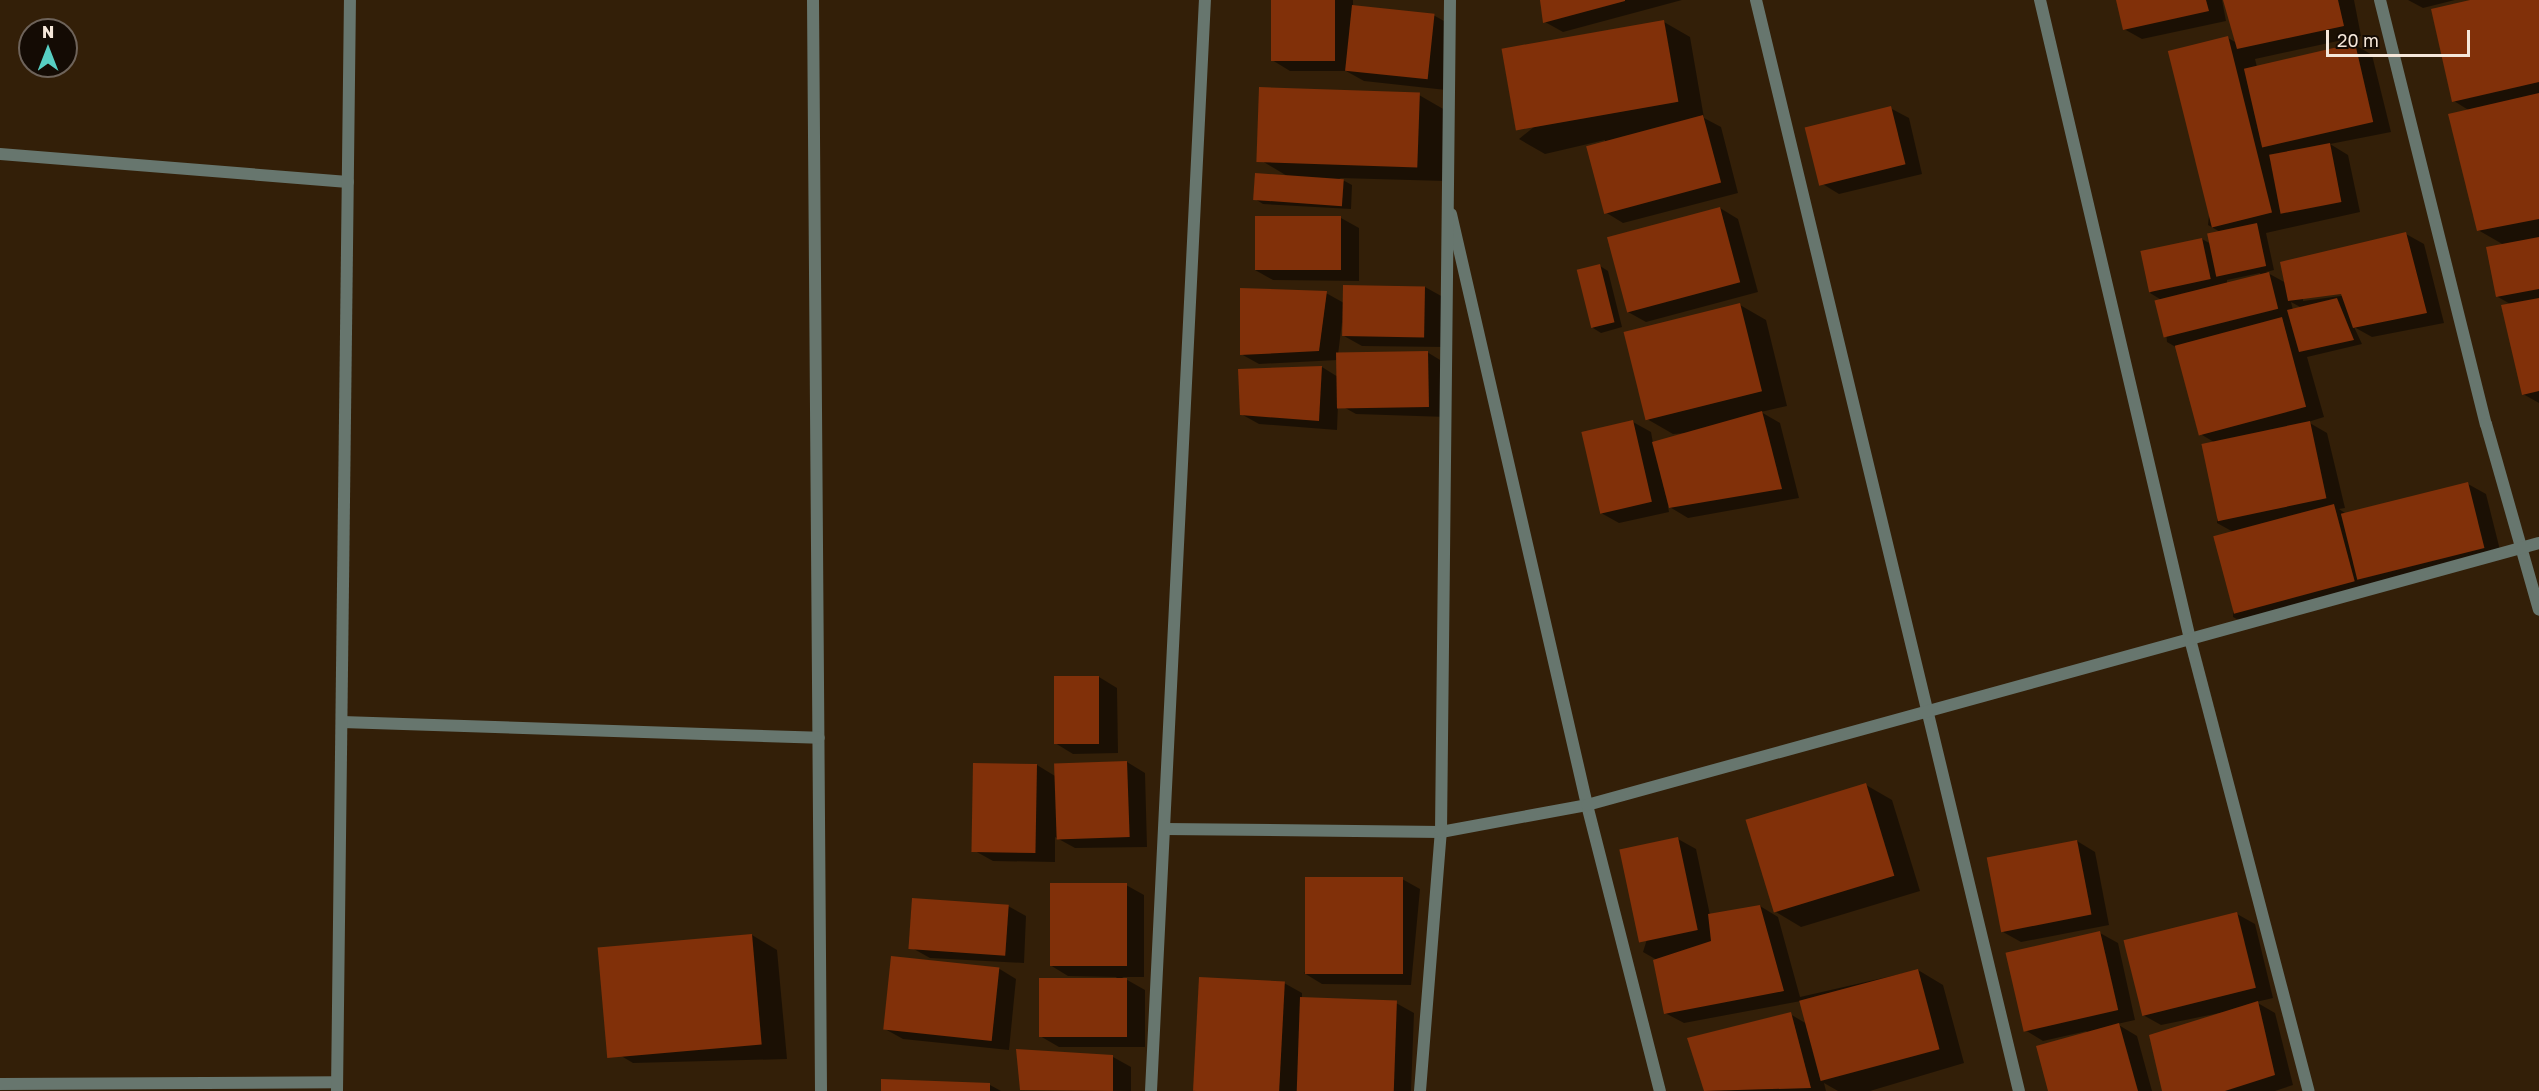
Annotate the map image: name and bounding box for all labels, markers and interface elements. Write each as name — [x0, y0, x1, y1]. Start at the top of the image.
north arrow — [18, 18, 78, 78]
scale bar — [2329, 18, 2473, 56]
text: N — [42, 22, 54, 42]
text: 20 m — [2337, 29, 2379, 51]

